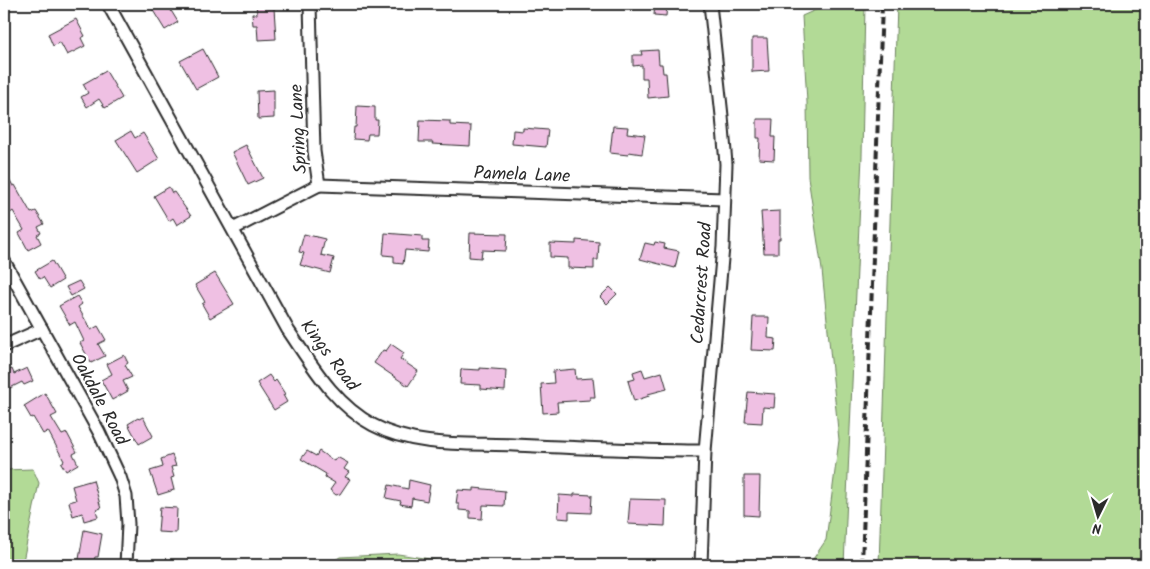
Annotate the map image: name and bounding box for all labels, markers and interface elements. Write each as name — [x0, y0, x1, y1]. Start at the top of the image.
street label: Spring Lane — [283, 83, 316, 174]
street label: Pamela Lane — [473, 159, 571, 192]
street label: Cedarcrest Road — [684, 220, 721, 345]
street label: Kings Road — [292, 314, 366, 399]
street label: Oakdale Road — [62, 348, 136, 452]
north arrow — [1072, 492, 1122, 542]
text: N — [1091, 517, 1102, 539]

